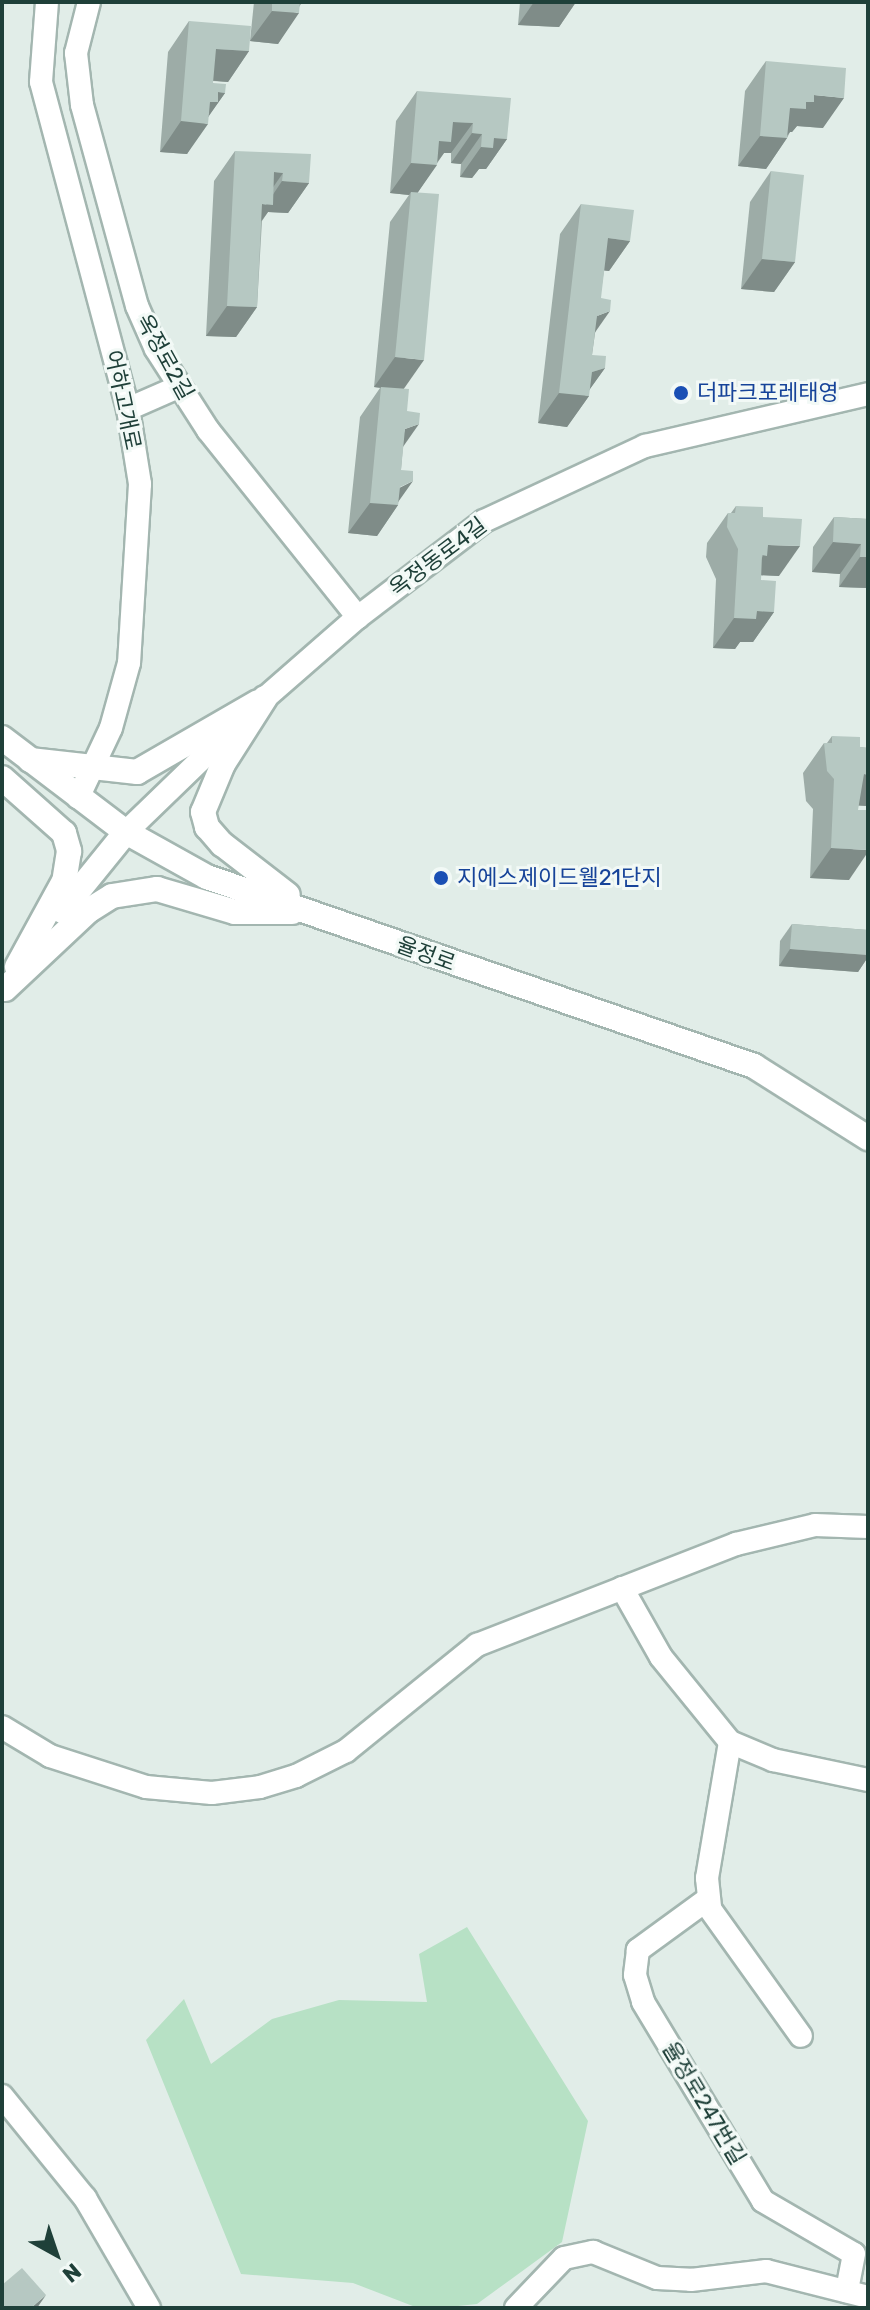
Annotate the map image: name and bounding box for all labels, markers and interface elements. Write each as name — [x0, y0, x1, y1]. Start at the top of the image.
street label: 옥정로2길 — [131, 310, 199, 404]
street label: 어하고개로 — [100, 348, 146, 452]
place label: 더파크포레태영 — [697, 380, 839, 406]
marker: 더파크포레태영 — [672, 384, 690, 402]
street label: 옥정동로4길 — [384, 512, 492, 602]
place label: 지에스제이드웰21단지 — [457, 865, 661, 891]
marker: 지에스제이드웰21단지 — [432, 869, 450, 887]
street label: 율정로 — [393, 931, 459, 977]
street label: 율정로247번길 — [657, 2037, 751, 2169]
north arrow — [16, 2214, 96, 2294]
text: N — [57, 2257, 86, 2288]

